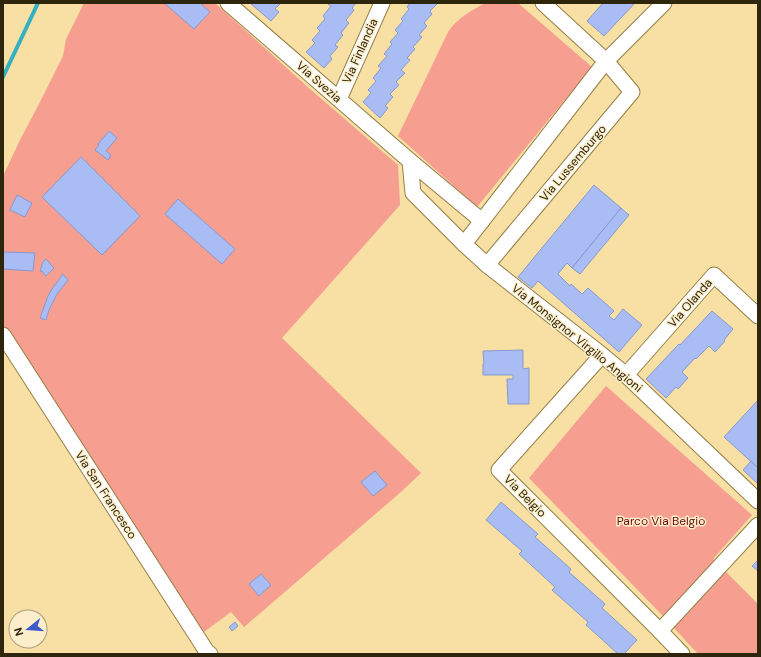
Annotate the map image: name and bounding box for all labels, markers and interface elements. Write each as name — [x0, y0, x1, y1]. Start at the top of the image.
street label: Via Finlandia — [338, 16, 382, 86]
street label: Via Svezia — [293, 58, 345, 106]
street label: Via Lussemburgo — [536, 121, 610, 205]
street label: Via Olanda — [664, 275, 716, 331]
street label: Via Monsignor Virgilio Angioni — [508, 280, 646, 396]
street label: Via San Francesco — [71, 448, 141, 542]
street label: Via Belgio — [500, 471, 550, 521]
park label: Parco Via Belgio — [617, 513, 705, 529]
north arrow — [8, 609, 48, 649]
text: N — [11, 626, 26, 638]

